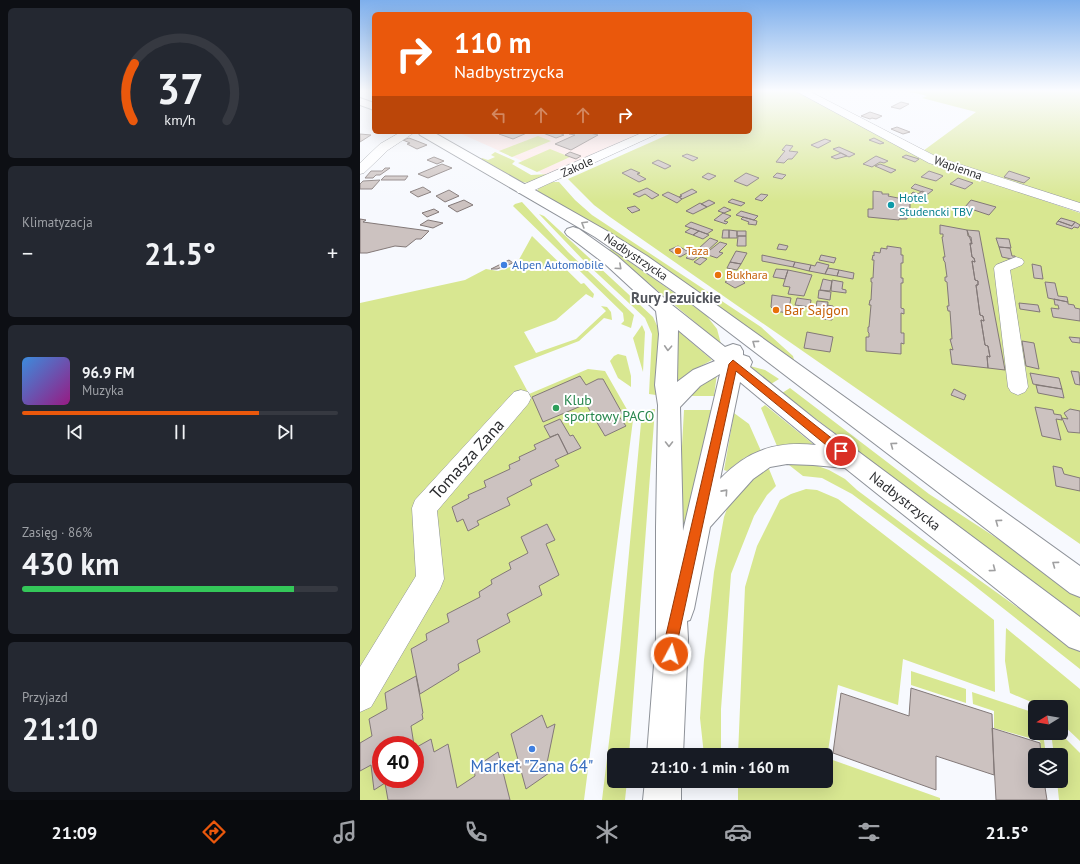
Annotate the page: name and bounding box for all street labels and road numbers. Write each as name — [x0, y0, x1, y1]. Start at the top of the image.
street label: Wapienna — [932, 152, 984, 183]
street label: Zakole — [558, 153, 595, 180]
street label: Nadbystrzycka — [602, 230, 671, 283]
street label: Tomasza Zana — [425, 414, 509, 504]
street label: Nadbystrzycka — [866, 468, 944, 534]

